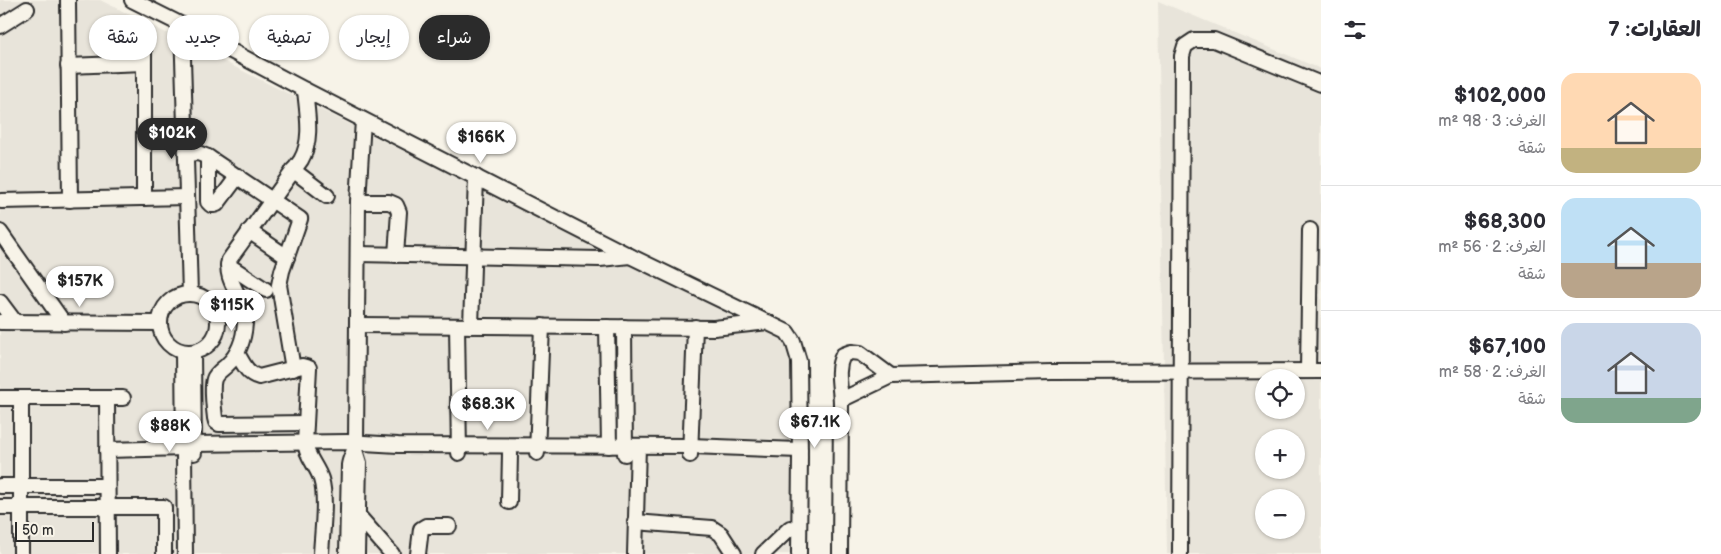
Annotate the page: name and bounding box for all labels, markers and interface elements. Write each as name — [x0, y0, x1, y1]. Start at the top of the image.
chip: شقة — [89, 15, 157, 60]
chip: جديد — [167, 15, 239, 60]
chip: تصفية — [249, 15, 329, 60]
chip: إيجار — [339, 15, 409, 60]
chip: شراء — [419, 15, 490, 60]
icon: filters — [1341, 16, 1369, 44]
text: العقارات: 7 — [1608, 17, 1701, 42]
text: $102,000 — [1454, 83, 1546, 108]
icon: home — [1601, 93, 1661, 153]
text: الغرف: 3 · 98 m² — [1438, 112, 1546, 131]
pin: $102K — [137, 118, 207, 160]
pin: $166K — [446, 121, 516, 164]
text: $102K — [148, 124, 196, 143]
text: $166K — [457, 128, 505, 147]
text: شقة — [1518, 139, 1546, 158]
text: $68,300 — [1464, 209, 1546, 234]
icon: home — [1601, 218, 1661, 278]
text: الغرف: 2 · 56 m² — [1438, 238, 1546, 257]
text: شقة — [1518, 265, 1546, 284]
pin: $157K — [45, 266, 115, 308]
text: $157K — [57, 272, 103, 291]
pin: $115K — [197, 290, 267, 332]
text: $115K — [210, 296, 254, 315]
text: $67,100 — [1468, 334, 1546, 359]
icon: home — [1601, 343, 1661, 403]
text: الغرف: 2 · 58 m² — [1439, 363, 1546, 382]
map controls — [1255, 369, 1305, 539]
button: locate — [1255, 369, 1305, 419]
pin: $68.3K — [447, 388, 529, 431]
text: شقة — [1518, 390, 1546, 409]
text: $68.3K — [461, 395, 515, 414]
pin: $67.1K — [774, 406, 856, 449]
pin: $88K — [140, 410, 200, 453]
text: $67.1K — [790, 413, 840, 432]
text: $88K — [150, 417, 190, 436]
button: + — [1255, 429, 1305, 479]
button: − — [1255, 489, 1305, 539]
scale bar — [15, 519, 94, 542]
text: 50 m — [22, 522, 54, 539]

